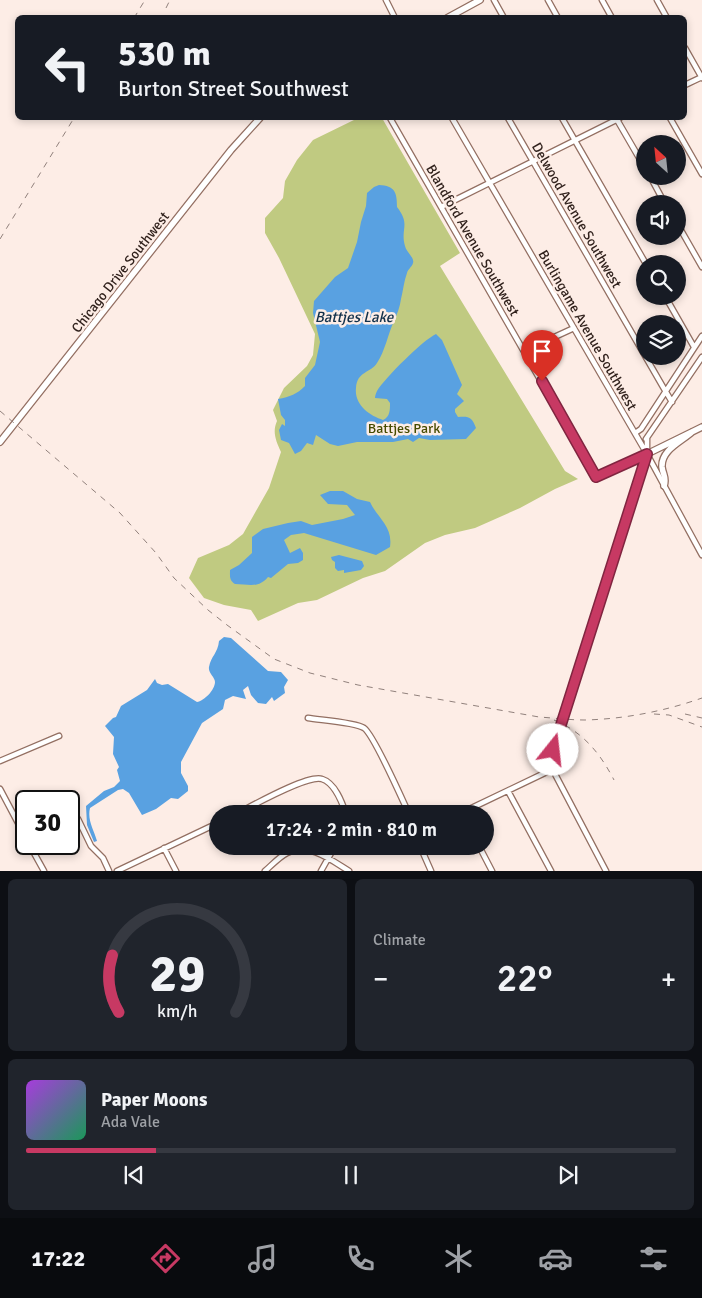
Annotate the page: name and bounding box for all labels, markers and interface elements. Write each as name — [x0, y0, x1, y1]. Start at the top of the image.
text: 530 m — [118, 32, 211, 75]
icon: left — [35, 35, 100, 100]
text: Burton Street Southwest — [118, 75, 349, 102]
north arrow — [636, 135, 686, 185]
map controls — [636, 135, 686, 365]
street label: Delwood Avenue Southwest — [528, 140, 625, 291]
street label: Blandford Avenue Southwest — [422, 162, 523, 319]
button: sound — [636, 195, 686, 245]
street label: Chicago Drive Southwest — [68, 208, 173, 336]
street label: Burlingame Avenue Southwest — [535, 247, 641, 414]
button: search — [636, 255, 686, 305]
water label: Battjes Lake — [315, 308, 395, 326]
button: layers — [636, 315, 686, 365]
pin — [521, 330, 563, 381]
icon: arrive — [528, 337, 556, 365]
park label: Battjes Park — [368, 420, 440, 437]
position arrow — [526, 723, 578, 775]
speed limit sign: 30 — [15, 790, 80, 855]
text: 17:24 · 2 min · 810 m — [266, 818, 437, 842]
text: Climate — [373, 930, 426, 950]
text: 29 — [149, 942, 206, 1006]
text: 22° — [497, 955, 552, 1002]
text: − — [373, 962, 388, 996]
text: + — [661, 962, 676, 996]
text: km/h — [157, 1000, 198, 1022]
text: Paper Moons — [101, 1088, 207, 1112]
text: Ada Vale — [101, 1112, 160, 1132]
icon: previous — [120, 1161, 148, 1189]
icon: pause — [337, 1161, 365, 1189]
icon: next — [554, 1161, 582, 1189]
icon: directions — [148, 1241, 183, 1276]
icon: music — [245, 1241, 280, 1276]
icon: phone — [343, 1241, 378, 1276]
icon: climate — [441, 1241, 476, 1276]
icon: car — [538, 1241, 573, 1276]
icon: filters — [636, 1241, 671, 1276]
text: 17:22 — [31, 1245, 85, 1272]

